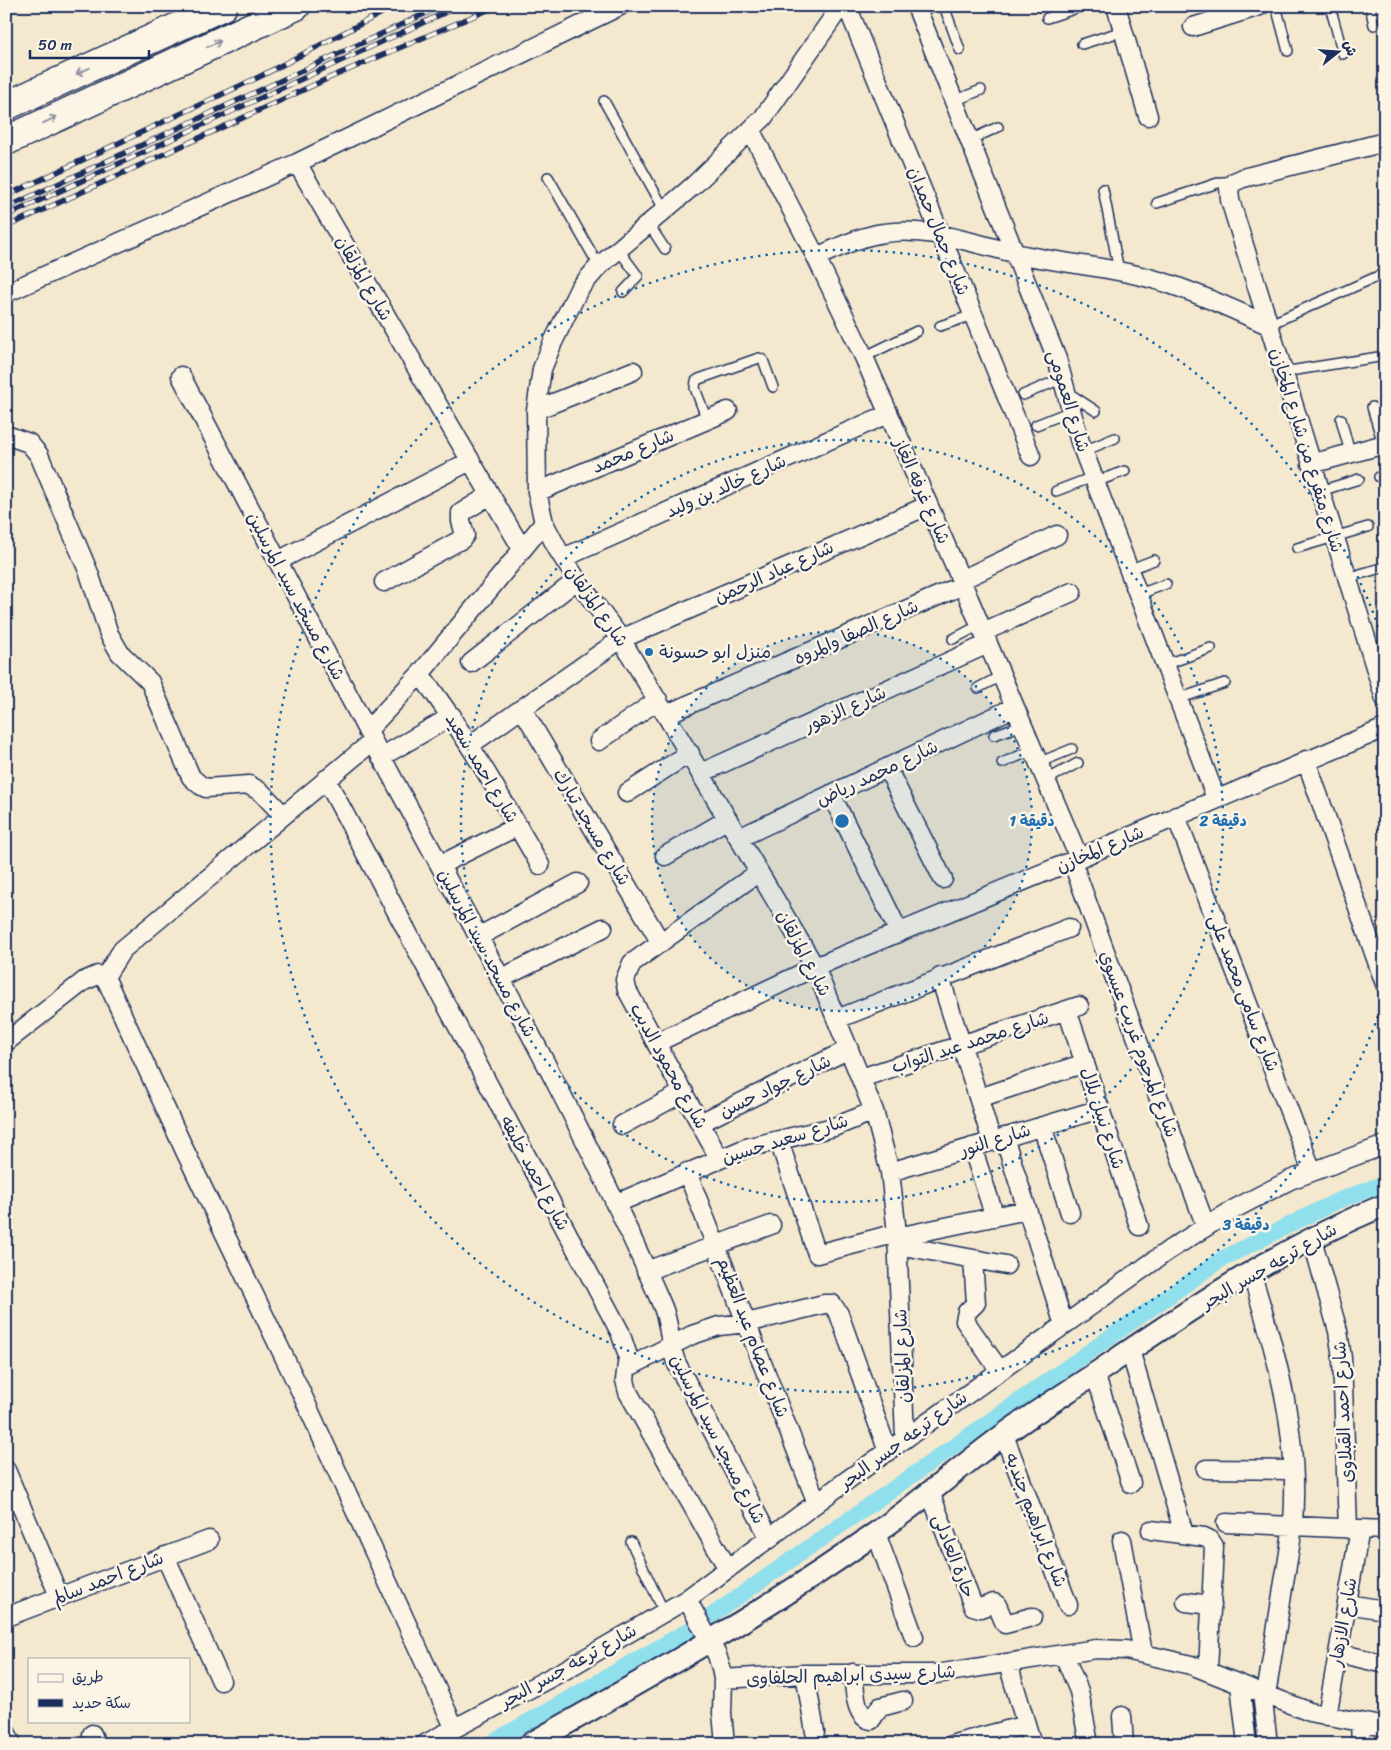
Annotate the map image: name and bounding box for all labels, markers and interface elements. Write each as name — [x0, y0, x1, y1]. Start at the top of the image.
scale bar — [30, 28, 149, 60]
north arrow — [1314, 28, 1364, 78]
text: 50 m — [38, 32, 73, 58]
text: ش — [1336, 37, 1364, 59]
one-way arrow — [206, 39, 221, 49]
one-way arrow — [76, 67, 91, 77]
one-way arrow — [43, 115, 58, 125]
street label: شارع جمال حمدان — [899, 162, 979, 300]
street label: شارع المزلقان — [326, 229, 402, 327]
street label: شارع متفرع من شارع المخازن — [1261, 344, 1353, 556]
street label: شارع العمومى — [1038, 346, 1100, 456]
street label: شارع محمد — [587, 419, 679, 483]
street label: شارع غرفه الغاز — [884, 431, 960, 549]
street label: شارع خالد بن وليد — [660, 445, 792, 527]
street label: شارع مسجد سيد المرسلين — [238, 506, 354, 686]
street label: شارع عباد الرحمن — [709, 531, 839, 613]
street label: شارع المزلقان — [557, 558, 637, 654]
street label: شارع الصفا والمروه — [788, 590, 924, 674]
place label: منزل ابو حسونة — [659, 636, 771, 668]
marker: منزل ابو حسونة — [643, 646, 655, 658]
street label: شارع الزهور — [797, 677, 892, 742]
street label: شارع احمد سعيد — [436, 707, 528, 829]
street label: شارع محمد رياض — [810, 731, 944, 815]
street label: شارع مسجد تبارك — [544, 762, 640, 892]
text: 1 دقيقة — [1010, 808, 1055, 834]
text: 2 دقيقة — [1198, 808, 1247, 834]
centre of rings — [833, 812, 851, 830]
street label: شارع المخازن — [1051, 816, 1149, 882]
street label: شارع مسجد سيد المرسلين — [429, 863, 545, 1043]
street label: شارع المزلقان — [768, 904, 840, 1002]
street label: شارع سامى محمد على — [1199, 910, 1289, 1076]
street label: شارع المرحوم غريب عيسوي — [1090, 946, 1188, 1142]
street label: شارع محمود الديب — [621, 997, 717, 1135]
street label: شارع محمد عبد التواب — [887, 1001, 1053, 1083]
street label: شارع جواد حسن — [713, 1045, 837, 1127]
street label: شارع نبيل بلال — [1071, 1063, 1135, 1173]
street label: شارع سعيد حسين — [718, 1105, 852, 1173]
street label: شارع احمد خليفه — [491, 1109, 579, 1237]
street label: شارع النور — [953, 1114, 1035, 1167]
text: 3 دقيقة — [1222, 1212, 1269, 1238]
street label: شارع ترعه جسر البحر — [1193, 1214, 1343, 1319]
street label: شارع عصام عبد العظيم — [707, 1252, 799, 1422]
street label: شارع المزلقان — [884, 1308, 920, 1404]
street label: شارع احمد القبلاوى — [1323, 1340, 1363, 1484]
street label: شارع مسجد سيد المرسلين — [661, 1348, 775, 1530]
street label: شارع ترعه جسر البحر — [830, 1382, 974, 1499]
street label: شارع ابراهيم جنديه — [996, 1448, 1076, 1592]
street label: حارة العادلى — [923, 1509, 985, 1603]
street label: شارع احمد سالم — [48, 1542, 168, 1614]
street label: شارع الازهار — [1319, 1575, 1367, 1670]
street label: شارع ترعه جسر البحر — [491, 1615, 643, 1718]
street label: شارع سيدى ابراهيم الحلفاوى — [746, 1655, 956, 1695]
legend — [28, 1658, 190, 1722]
text: طريق — [72, 1664, 104, 1690]
text: سكة حديد — [72, 1690, 131, 1716]

